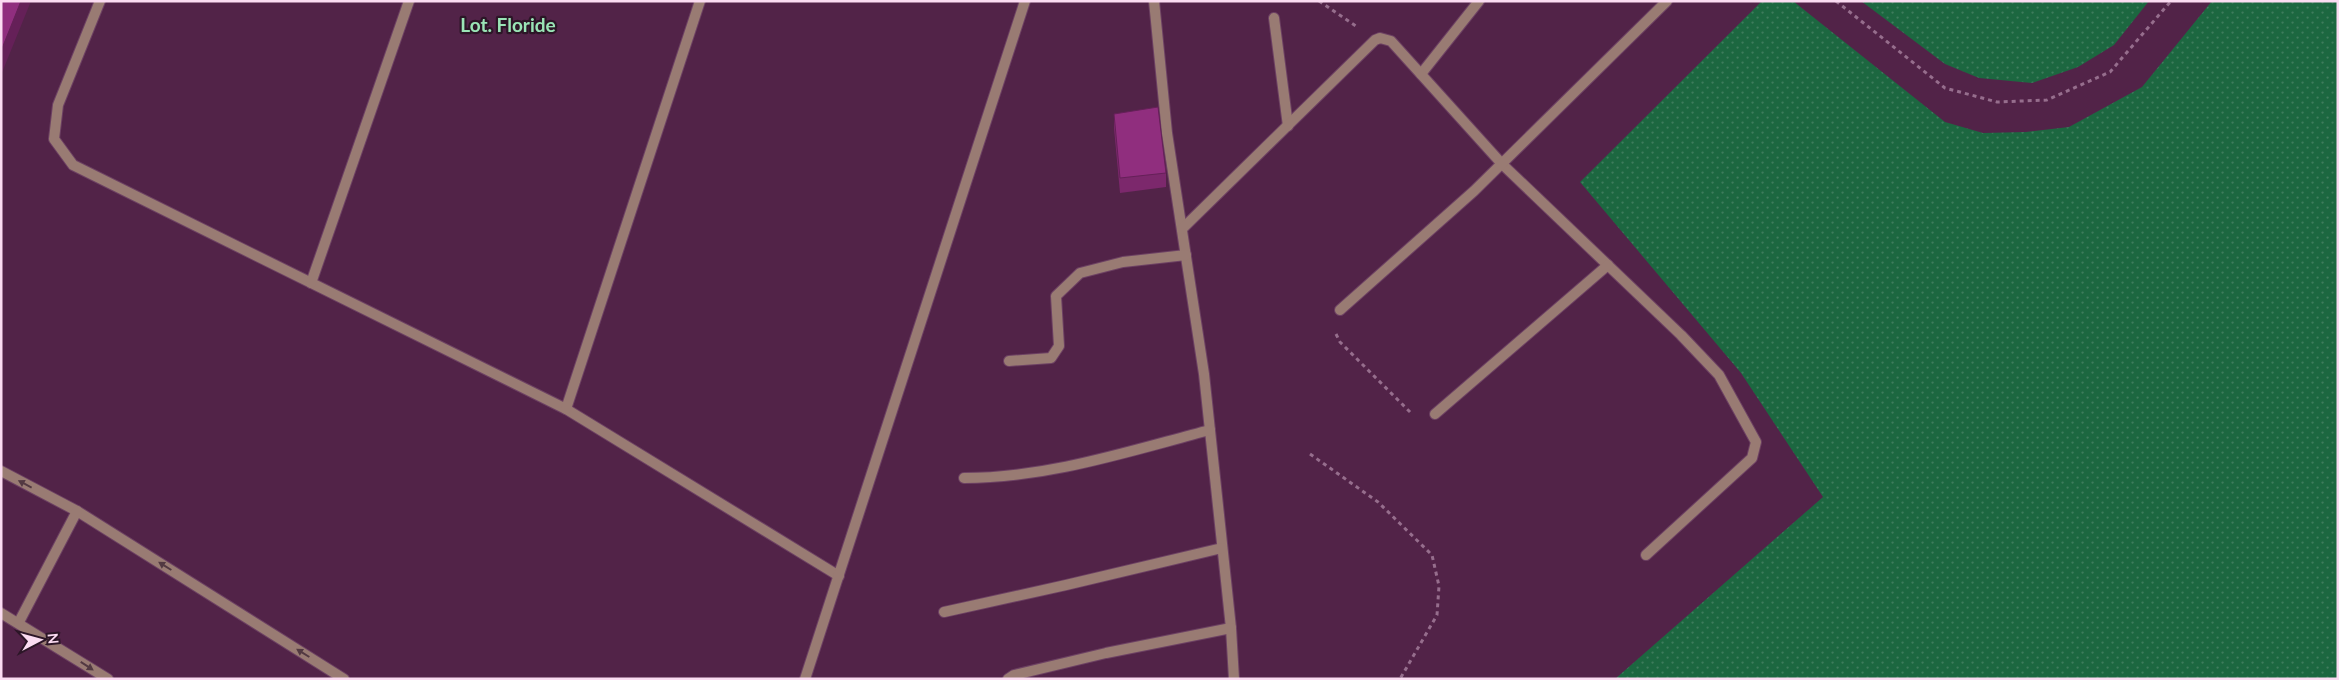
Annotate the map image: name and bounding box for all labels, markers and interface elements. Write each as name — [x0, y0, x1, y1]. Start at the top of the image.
district label: Lot. Floride — [460, 13, 556, 36]
one-way arrow — [18, 480, 33, 488]
one-way arrow — [159, 562, 172, 571]
north arrow — [15, 615, 65, 665]
text: N — [44, 632, 62, 645]
one-way arrow — [296, 648, 309, 657]
one-way arrow — [81, 661, 94, 671]

